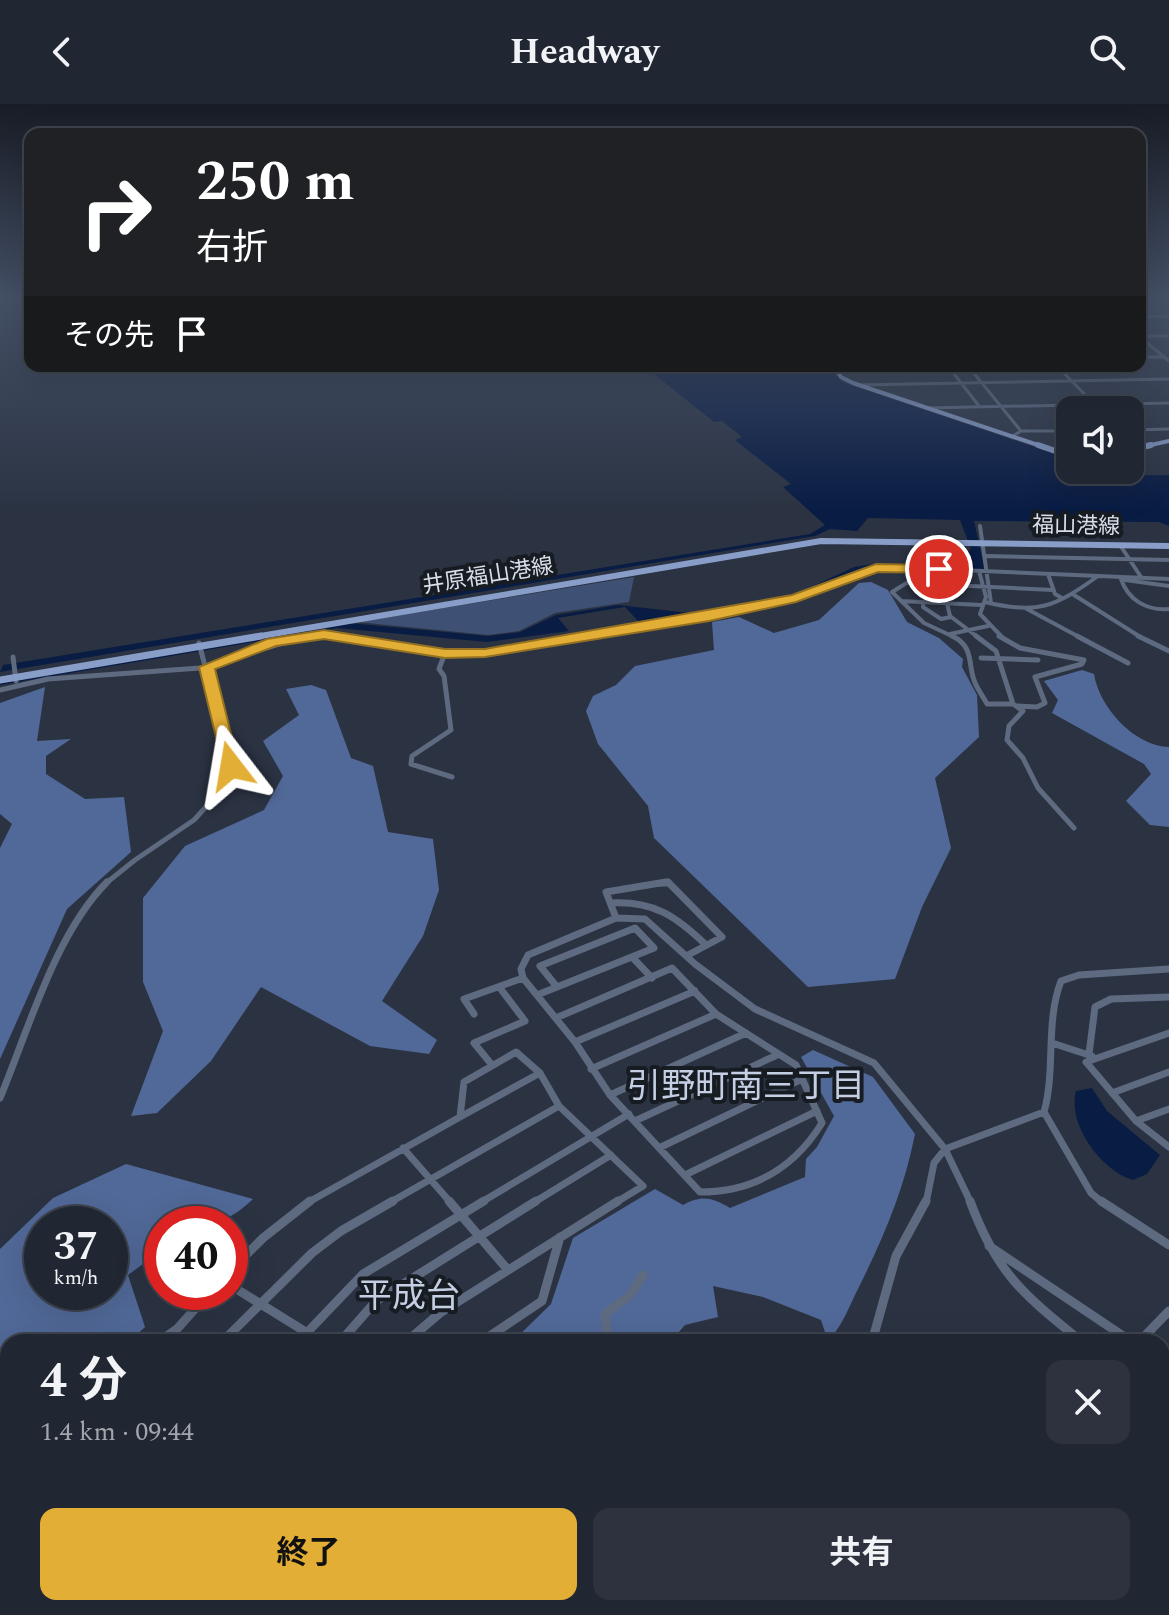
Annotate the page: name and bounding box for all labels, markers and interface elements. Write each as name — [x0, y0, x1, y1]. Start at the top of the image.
text: Headway — [510, 25, 659, 80]
icon: back — [40, 30, 84, 74]
icon: search — [1085, 30, 1129, 74]
text: 250 m — [196, 140, 355, 225]
icon: right — [64, 160, 168, 264]
text: 右折 — [196, 221, 268, 276]
icon: arrive — [170, 312, 214, 356]
text: その先 — [64, 313, 154, 359]
map controls — [1056, 396, 1144, 484]
button: sound — [1056, 396, 1144, 484]
street label: 福山港線 — [1032, 509, 1120, 543]
pin — [905, 535, 973, 603]
icon: arrive — [917, 547, 961, 591]
street label: 井原福山港線 — [420, 549, 556, 603]
position arrow — [189, 724, 273, 808]
district label: 引野町南三丁目 — [627, 1061, 865, 1113]
speed limit sign: 40 — [144, 1206, 248, 1310]
text: 37 — [54, 1217, 98, 1278]
text: km/h — [54, 1263, 99, 1293]
district label: 平成台 — [358, 1271, 460, 1323]
text: 4 分 — [40, 1345, 127, 1418]
button: close — [1046, 1360, 1130, 1444]
text: 1.4 km · 09:44 — [40, 1412, 194, 1452]
button: 終了 — [40, 1508, 577, 1600]
button: 共有 — [593, 1508, 1130, 1600]

